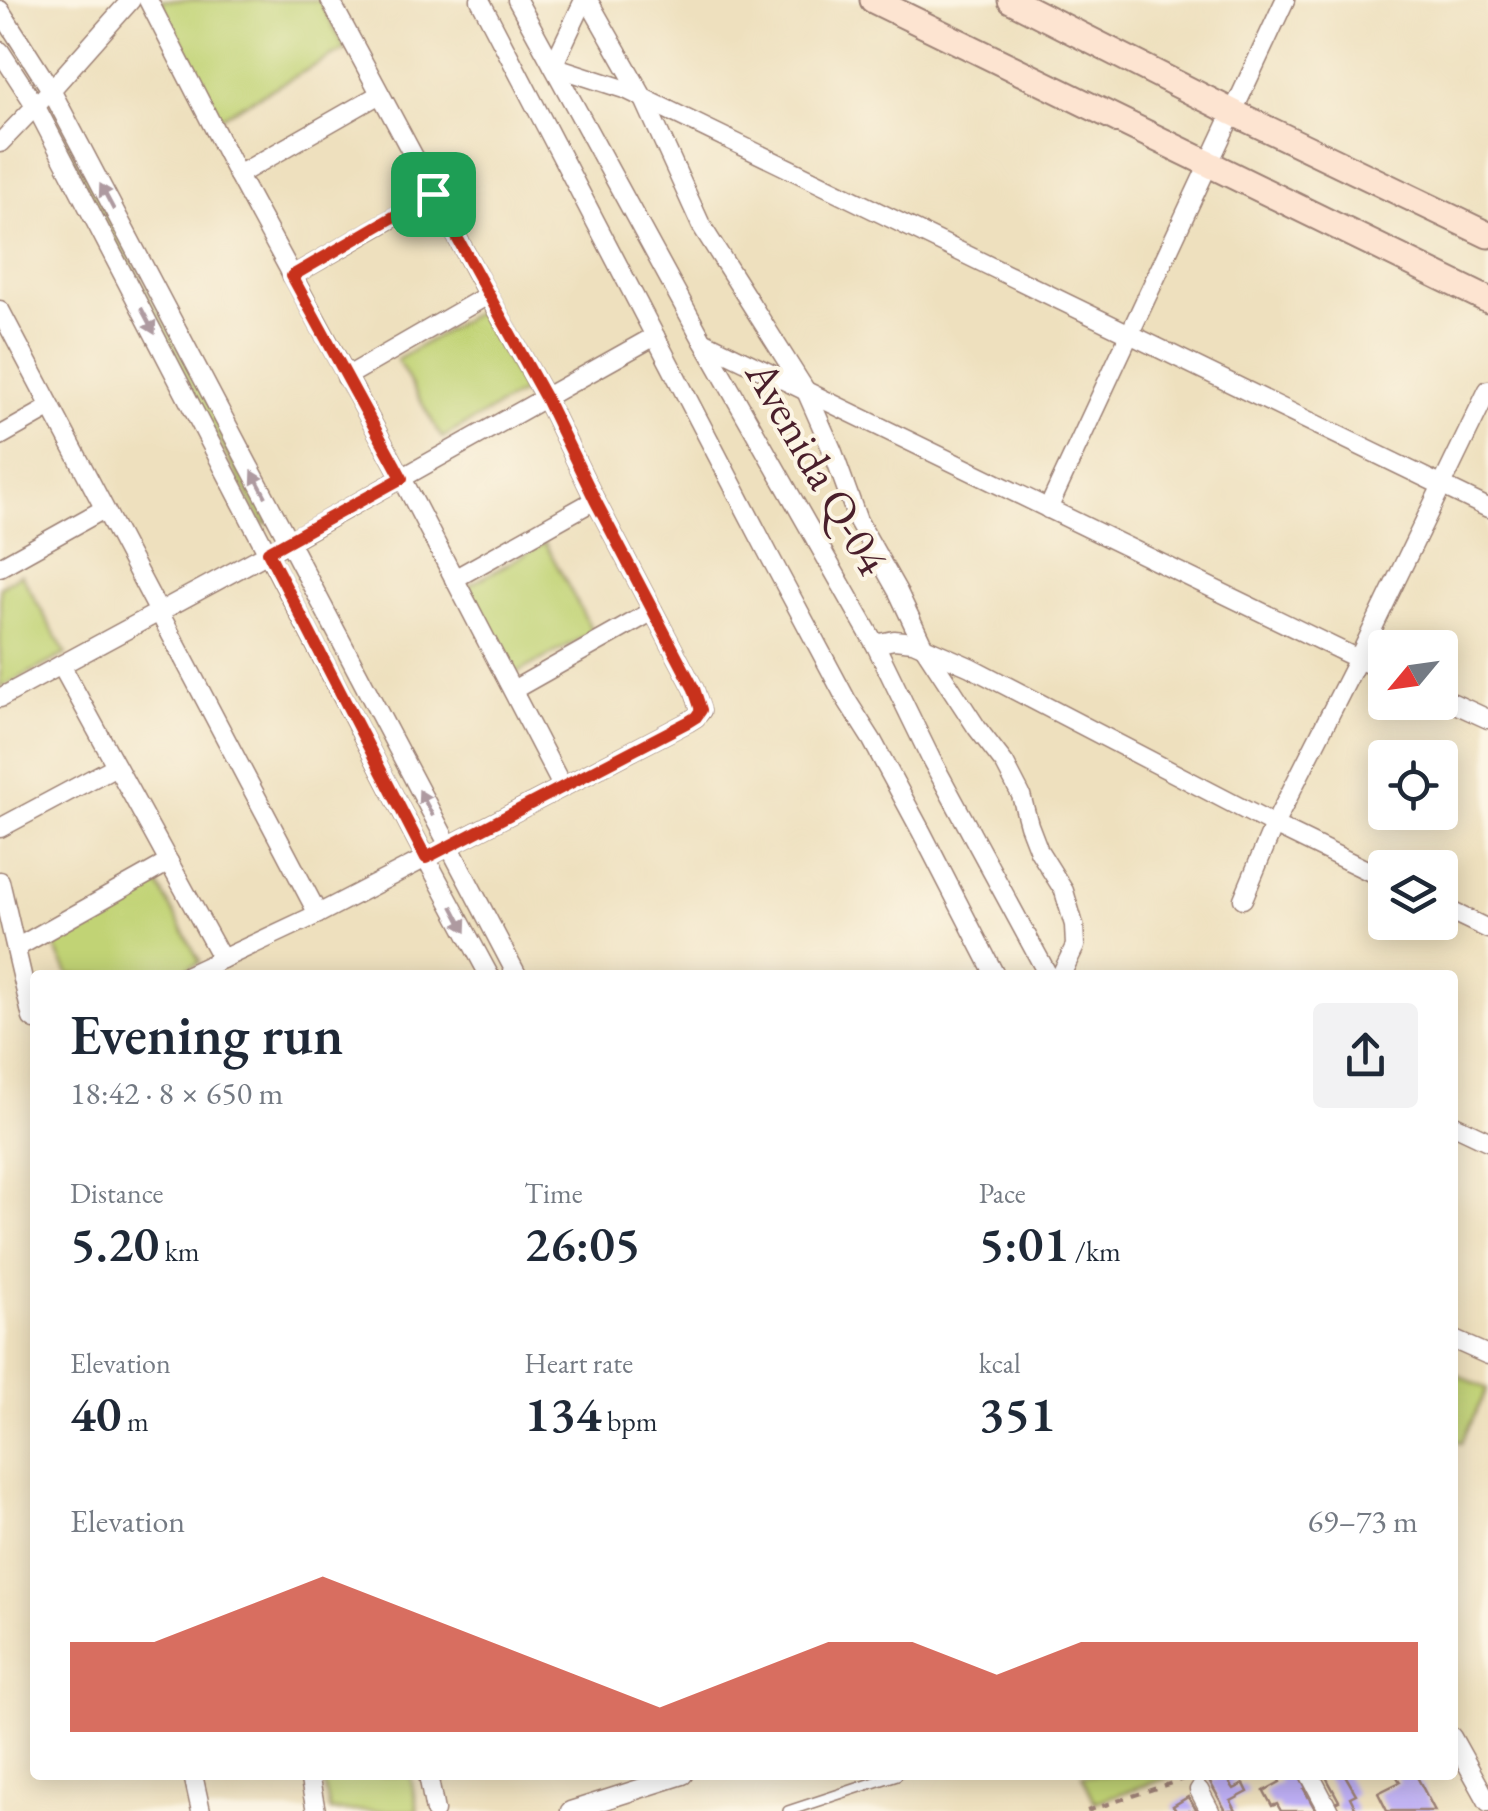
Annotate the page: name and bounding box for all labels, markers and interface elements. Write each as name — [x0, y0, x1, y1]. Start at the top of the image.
pin — [391, 152, 476, 237]
icon: arrive — [406, 167, 461, 222]
one-way arrow — [99, 182, 116, 211]
one-way arrow — [139, 306, 156, 335]
street label: Avenida Q-04 — [733, 348, 903, 585]
one-way arrow — [251, 470, 268, 499]
north arrow — [1368, 630, 1458, 720]
map controls — [1368, 630, 1458, 940]
button: locate — [1368, 740, 1458, 830]
one-way arrow — [418, 788, 435, 817]
button: layers — [1368, 850, 1458, 940]
one-way arrow — [450, 904, 467, 933]
text: Evening run — [70, 999, 343, 1070]
button: share — [1313, 1003, 1418, 1108]
text: 18:42 · 8 × 650 m — [70, 1072, 283, 1114]
text: Distance — [70, 1175, 164, 1211]
text: Time — [524, 1175, 583, 1211]
text: Pace — [979, 1175, 1026, 1211]
text: 5.20 — [70, 1211, 159, 1276]
text: 26:05 — [524, 1211, 640, 1276]
text: 5:01 — [979, 1211, 1069, 1276]
text: km — [159, 1233, 200, 1269]
text: /km — [1069, 1233, 1121, 1269]
text: Elevation — [70, 1345, 171, 1381]
text: Heart rate — [524, 1345, 633, 1381]
text: kcal — [979, 1345, 1021, 1381]
text: 40 — [70, 1381, 121, 1446]
text: 134 — [524, 1381, 601, 1446]
text: 351 — [979, 1381, 1056, 1446]
text: m — [121, 1403, 149, 1439]
text: bpm — [601, 1403, 658, 1439]
text: Elevation — [70, 1500, 185, 1542]
text: 69–73 m — [1308, 1500, 1418, 1542]

